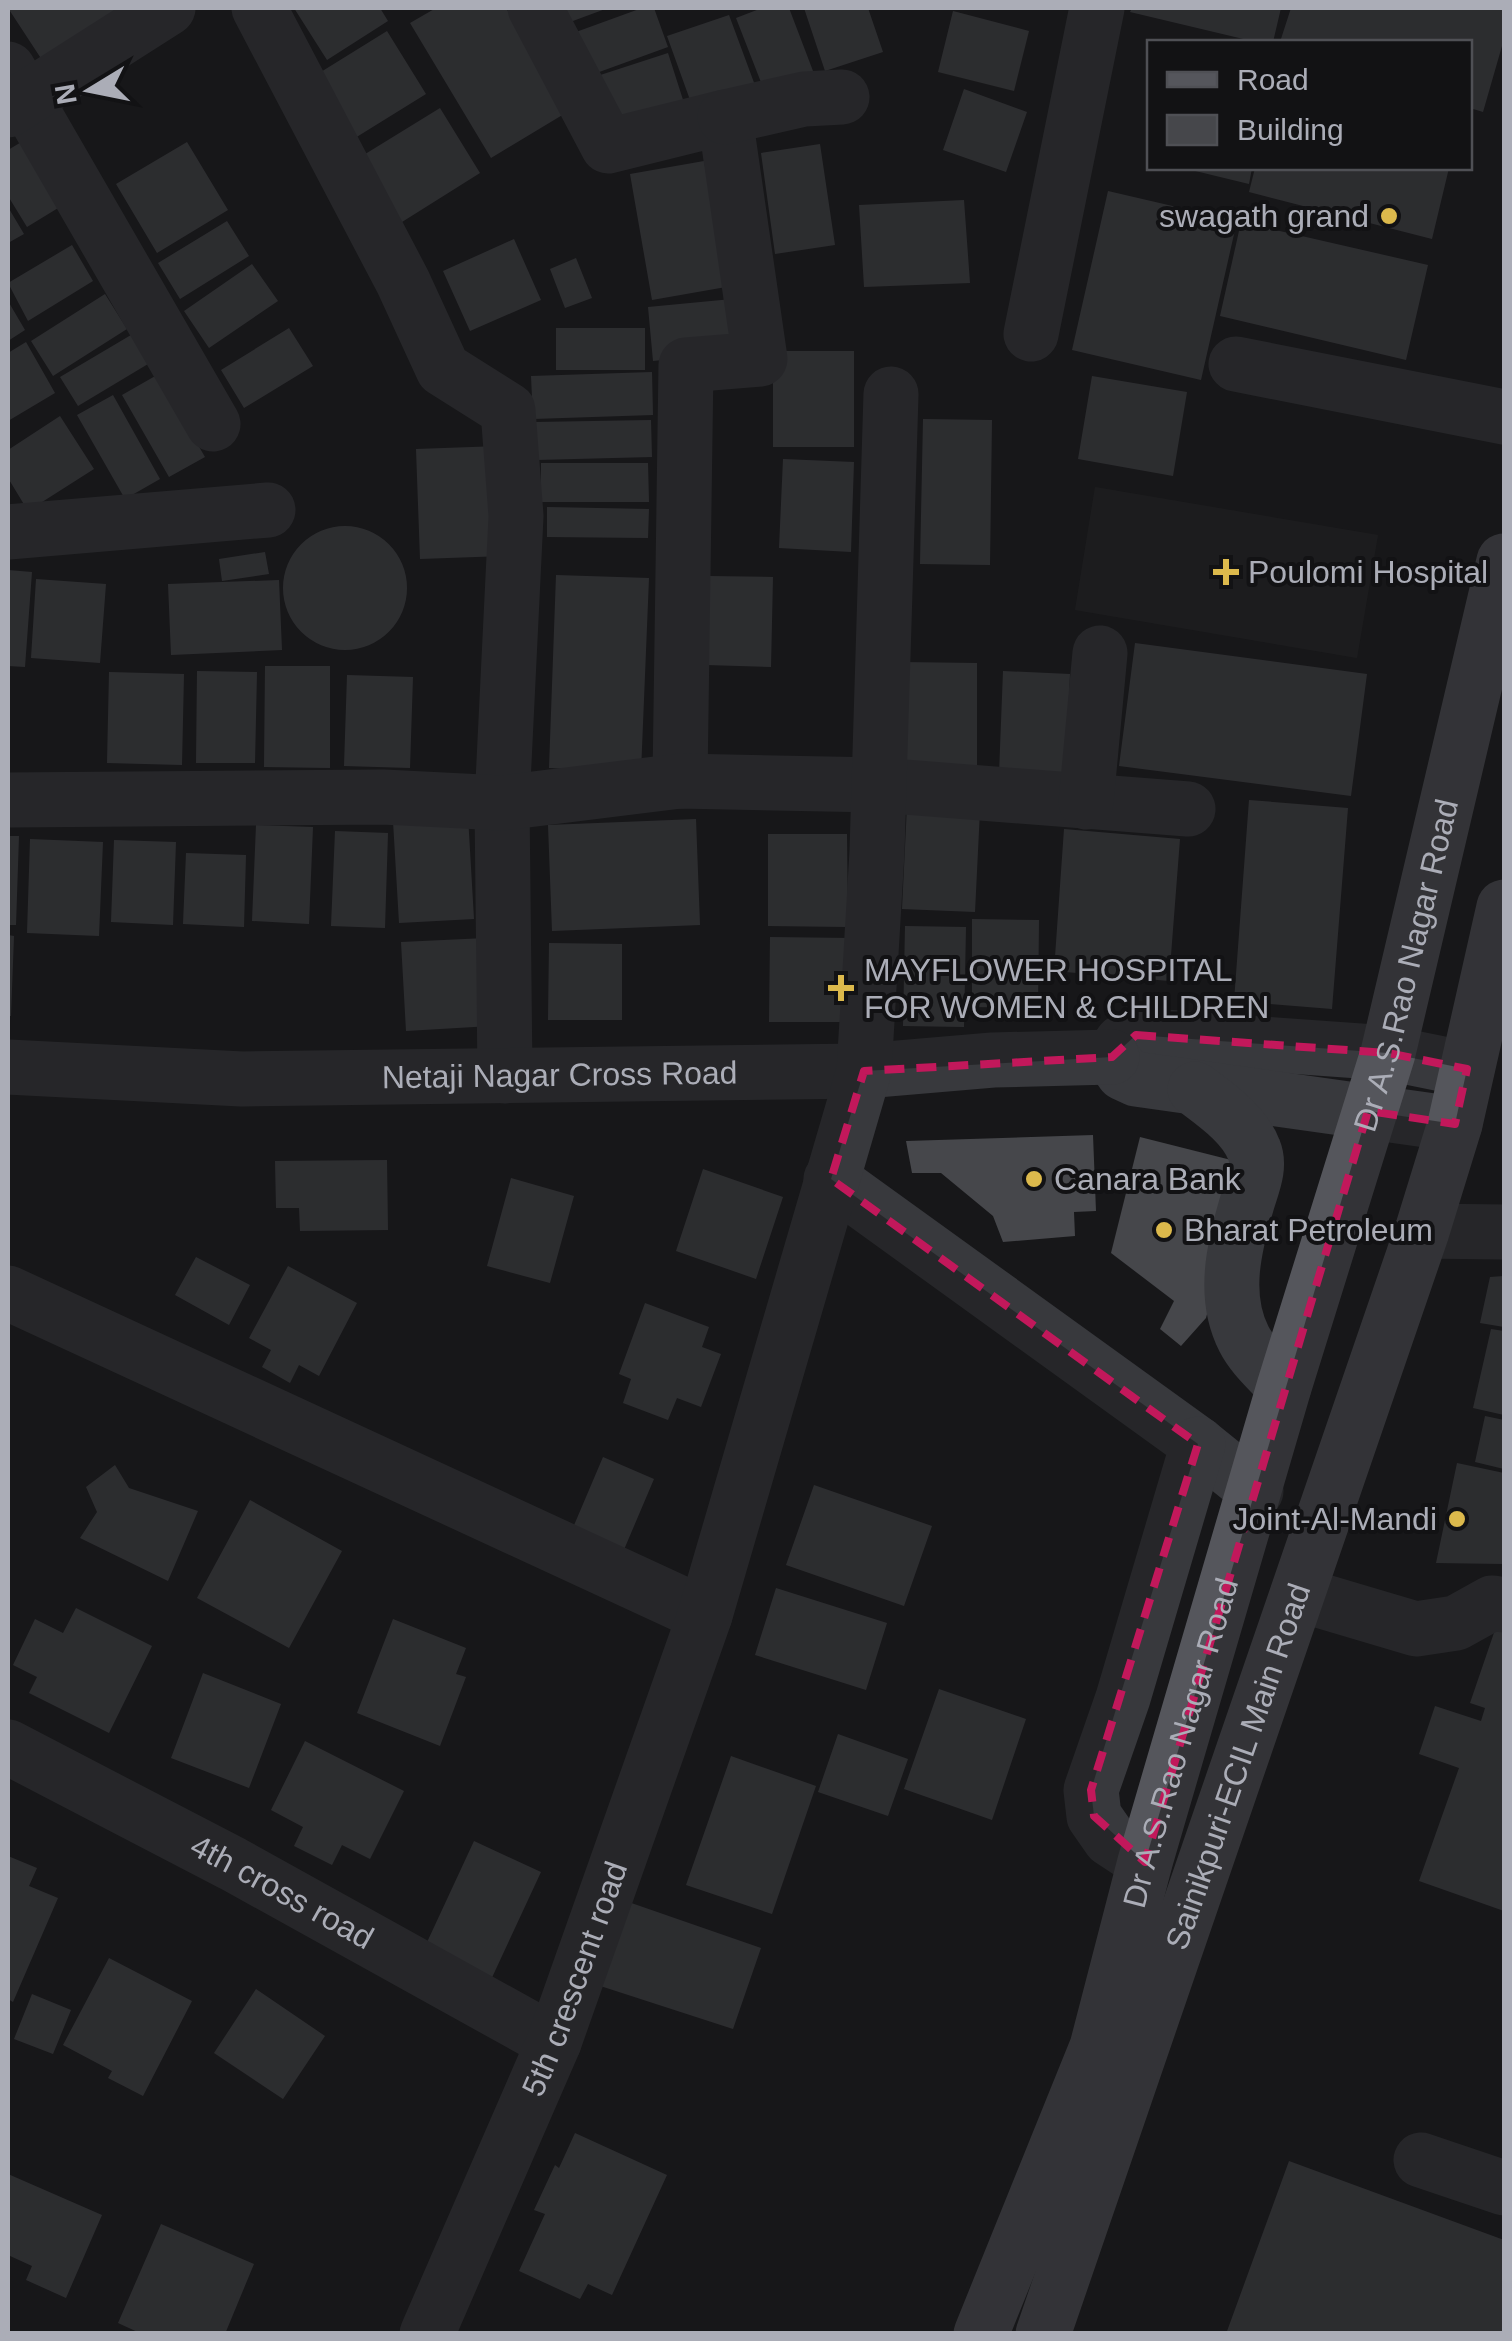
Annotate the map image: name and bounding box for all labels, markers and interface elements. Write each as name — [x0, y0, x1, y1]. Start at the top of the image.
north arrow — [40, 40, 140, 140]
legend — [1147, 40, 1472, 170]
text: Road — [1237, 63, 1309, 96]
text: N — [49, 82, 83, 107]
text: Building — [1237, 113, 1344, 146]
place label: swagath grand — [1159, 198, 1369, 234]
marker: swagath grand — [1378, 205, 1400, 227]
place label: Poulomi Hospital — [1248, 554, 1488, 590]
marker: Poulomi Hospital — [1213, 559, 1239, 585]
street label: Dr A.S.Rao Nagar Road — [1347, 795, 1465, 1136]
place label: MAYFLOWER HOSPITAL FOR WOMEN & CHILDREN — [864, 952, 1269, 1025]
marker: MAYFLOWER HOSPITAL FOR WOMEN & CHILDREN — [828, 975, 854, 1001]
street label: Netaji Nagar Cross Road — [382, 1055, 738, 1095]
place label: Canara Bank — [1054, 1161, 1242, 1197]
marker: Canara Bank — [1023, 1168, 1045, 1190]
place label: Bharat Petroleum — [1184, 1212, 1433, 1248]
marker: Bharat Petroleum — [1153, 1219, 1175, 1241]
place label: Joint-Al-Mandi — [1232, 1501, 1437, 1537]
marker: Joint-Al-Mandi — [1446, 1508, 1468, 1530]
street label: Dr A.S.Rao Nagar Road — [1116, 1574, 1245, 1911]
street label: Sainikpuri-ECIL Main Road — [1158, 1579, 1318, 1954]
street label: 4th cross road — [185, 1827, 380, 1956]
street label: 5th crescent road — [515, 1857, 634, 2101]

